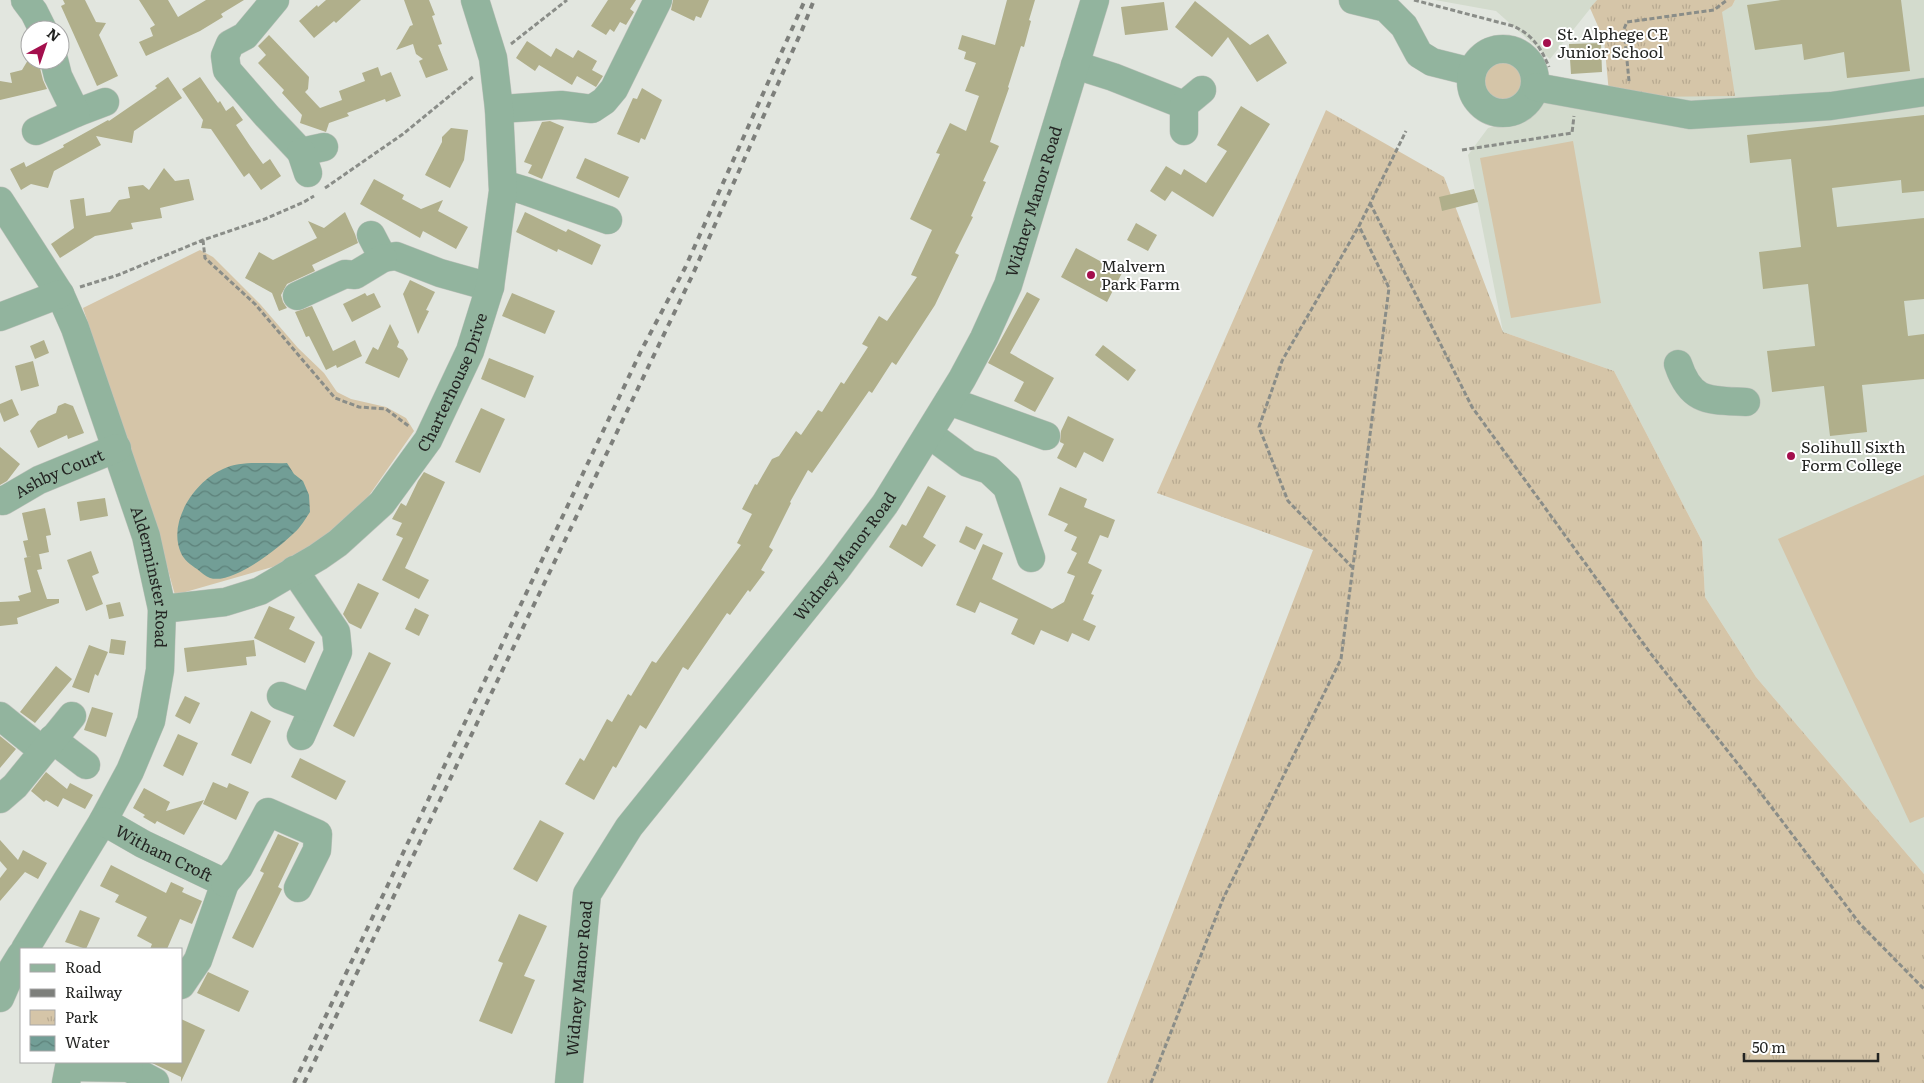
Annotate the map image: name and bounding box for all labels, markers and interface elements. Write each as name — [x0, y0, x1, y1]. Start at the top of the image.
north arrow — [20, 20, 70, 70]
place label: St. Alphege CE Junior School — [1557, 21, 1668, 63]
text: N — [43, 23, 65, 46]
marker: St. Alphege CE Junior School — [1541, 37, 1553, 49]
street label: Widney Manor Road — [998, 123, 1067, 280]
place label: Malvern Park Farm — [1101, 253, 1181, 295]
marker: Malvern Park Farm — [1085, 269, 1097, 281]
street label: Charterhouse Drive — [410, 309, 492, 456]
place label: Solihull Sixth Form College — [1801, 434, 1906, 476]
street label: Ashby Court — [9, 442, 108, 503]
marker: Solihull Sixth Form College — [1785, 450, 1797, 462]
street label: Widney Manor Road — [787, 487, 901, 625]
street label: Alderminster Road — [126, 502, 175, 649]
street label: Witham Croft — [111, 818, 217, 887]
street label: Widney Manor Road — [559, 899, 597, 1058]
legend — [20, 948, 182, 1063]
text: Road — [65, 955, 101, 978]
text: Railway — [65, 980, 123, 1003]
text: Park — [65, 1005, 99, 1028]
text: Water — [65, 1030, 110, 1053]
scale bar — [1744, 1030, 1878, 1062]
text: 50 m — [1752, 1035, 1786, 1058]

